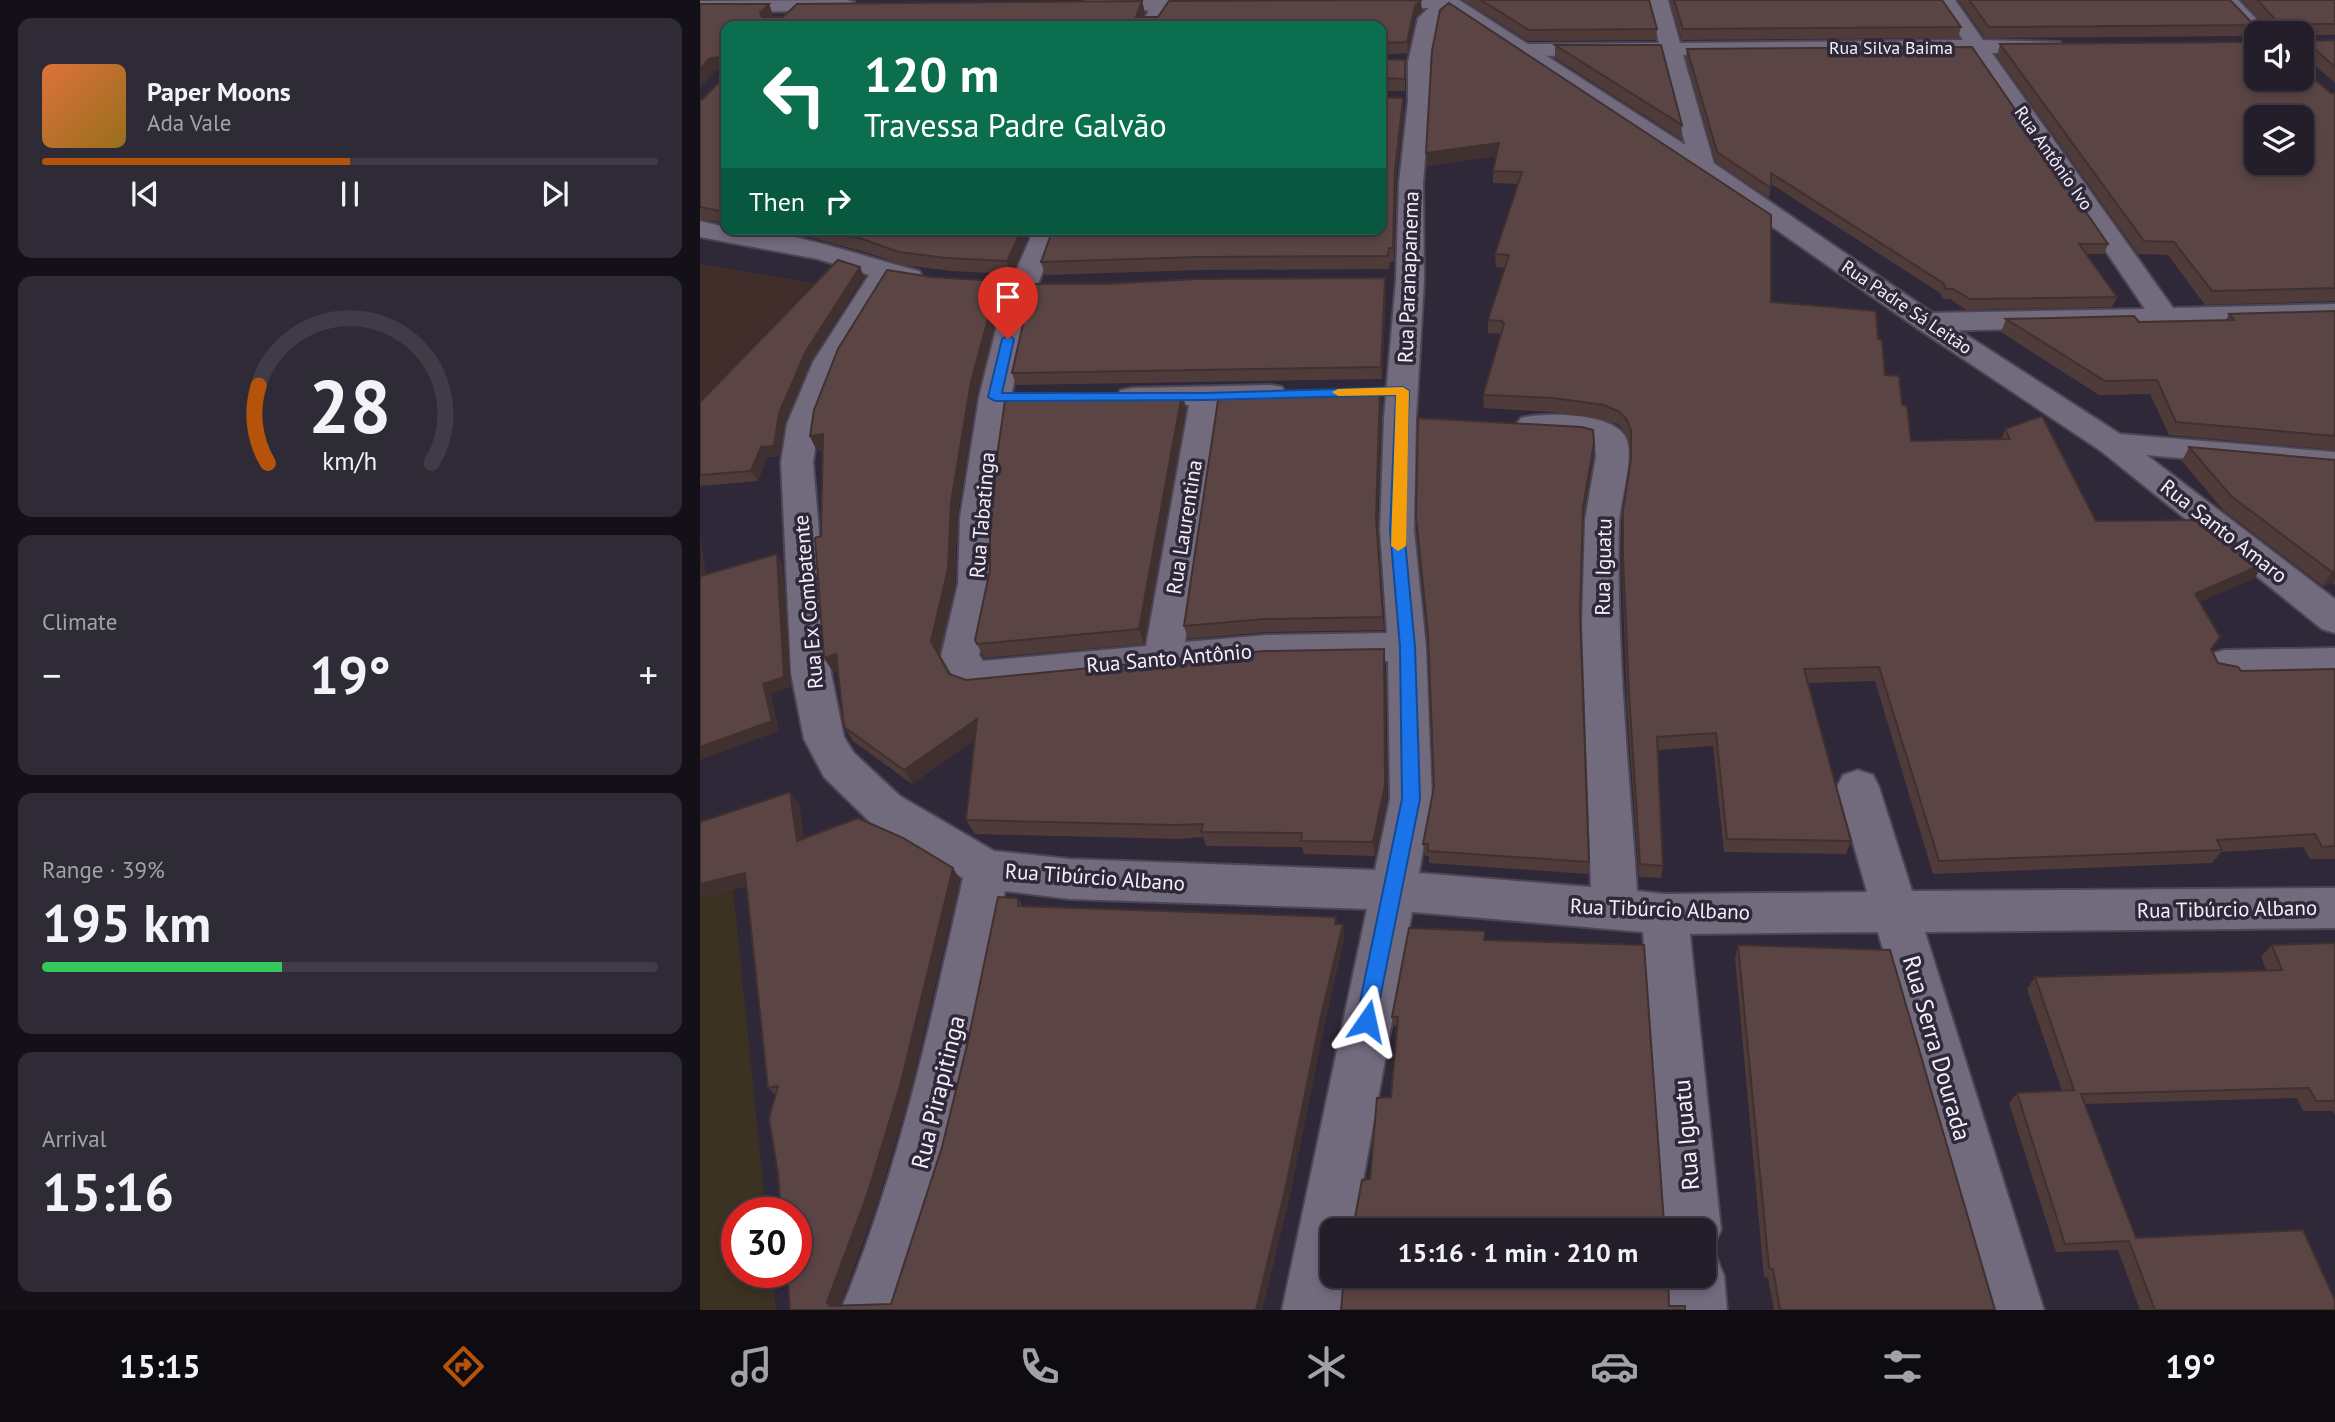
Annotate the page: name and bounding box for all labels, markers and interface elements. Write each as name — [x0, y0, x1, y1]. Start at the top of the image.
map controls — [2244, 21, 2314, 175]
button: sound — [2244, 21, 2314, 91]
street label: Rua Silva Baima — [1829, 36, 1953, 59]
text: 120 m — [864, 42, 999, 106]
icon: left — [749, 49, 840, 140]
text: Paper Moons — [147, 75, 291, 108]
street label: Rua Antônio Ivo — [2010, 102, 2098, 214]
text: Travessa Padre Galvão — [864, 104, 1167, 146]
button: layers — [2244, 105, 2314, 175]
text: Ada Vale — [147, 108, 231, 137]
icon: previous — [126, 175, 164, 213]
icon: pause — [331, 175, 369, 213]
icon: next — [536, 175, 574, 213]
icon: right — [819, 182, 857, 220]
text: Then — [749, 185, 805, 218]
street label: Rua Paranapanema — [1392, 191, 1424, 363]
street label: Rua Padre Sá Leitão — [1837, 255, 1977, 359]
pin — [978, 267, 1038, 339]
icon: arrive — [989, 278, 1027, 316]
text: 28 — [309, 359, 391, 453]
text: km/h — [323, 444, 377, 476]
street label: Rua Tabatinga — [963, 451, 1001, 579]
street label: Rua Laurentina — [1160, 458, 1208, 596]
street label: Rua Santo Amaro — [2155, 473, 2293, 589]
street label: Rua Ex Combatente — [787, 514, 829, 690]
street label: Rua Iguatu — [1589, 518, 1617, 616]
text: Climate — [42, 607, 117, 636]
street label: Rua Santo Antônio — [1085, 637, 1253, 679]
text: 19° — [309, 641, 391, 708]
text: − — [42, 650, 61, 699]
text: + — [639, 650, 658, 699]
text: Range · 39% — [42, 855, 165, 884]
street label: Rua Tibúrcio Albano — [1004, 857, 1186, 897]
text: 195 km — [42, 889, 211, 956]
street label: Rua Tibúrcio Albano — [1569, 892, 1751, 926]
street label: Rua Tibúrcio Albano — [2137, 894, 2317, 924]
street label: Rua Serra Dourada — [1896, 952, 1978, 1144]
position arrow — [1330, 984, 1404, 1058]
street label: Rua Pirapitinga — [904, 1012, 972, 1172]
street label: Rua Iguatu — [1666, 1078, 1706, 1192]
text: Arrival — [42, 1124, 106, 1153]
text: 15:16 — [42, 1158, 174, 1225]
speed limit sign: 30 — [721, 1197, 812, 1288]
text: 15:16 · 1 min · 210 m — [1398, 1236, 1638, 1269]
icon: directions — [439, 1342, 488, 1391]
icon: music — [727, 1342, 776, 1391]
icon: phone — [1015, 1342, 1064, 1391]
icon: climate — [1302, 1342, 1351, 1391]
icon: car — [1590, 1342, 1639, 1391]
icon: filters — [1878, 1342, 1927, 1391]
text: 15:15 — [119, 1345, 201, 1387]
text: 19° — [2165, 1345, 2216, 1387]

